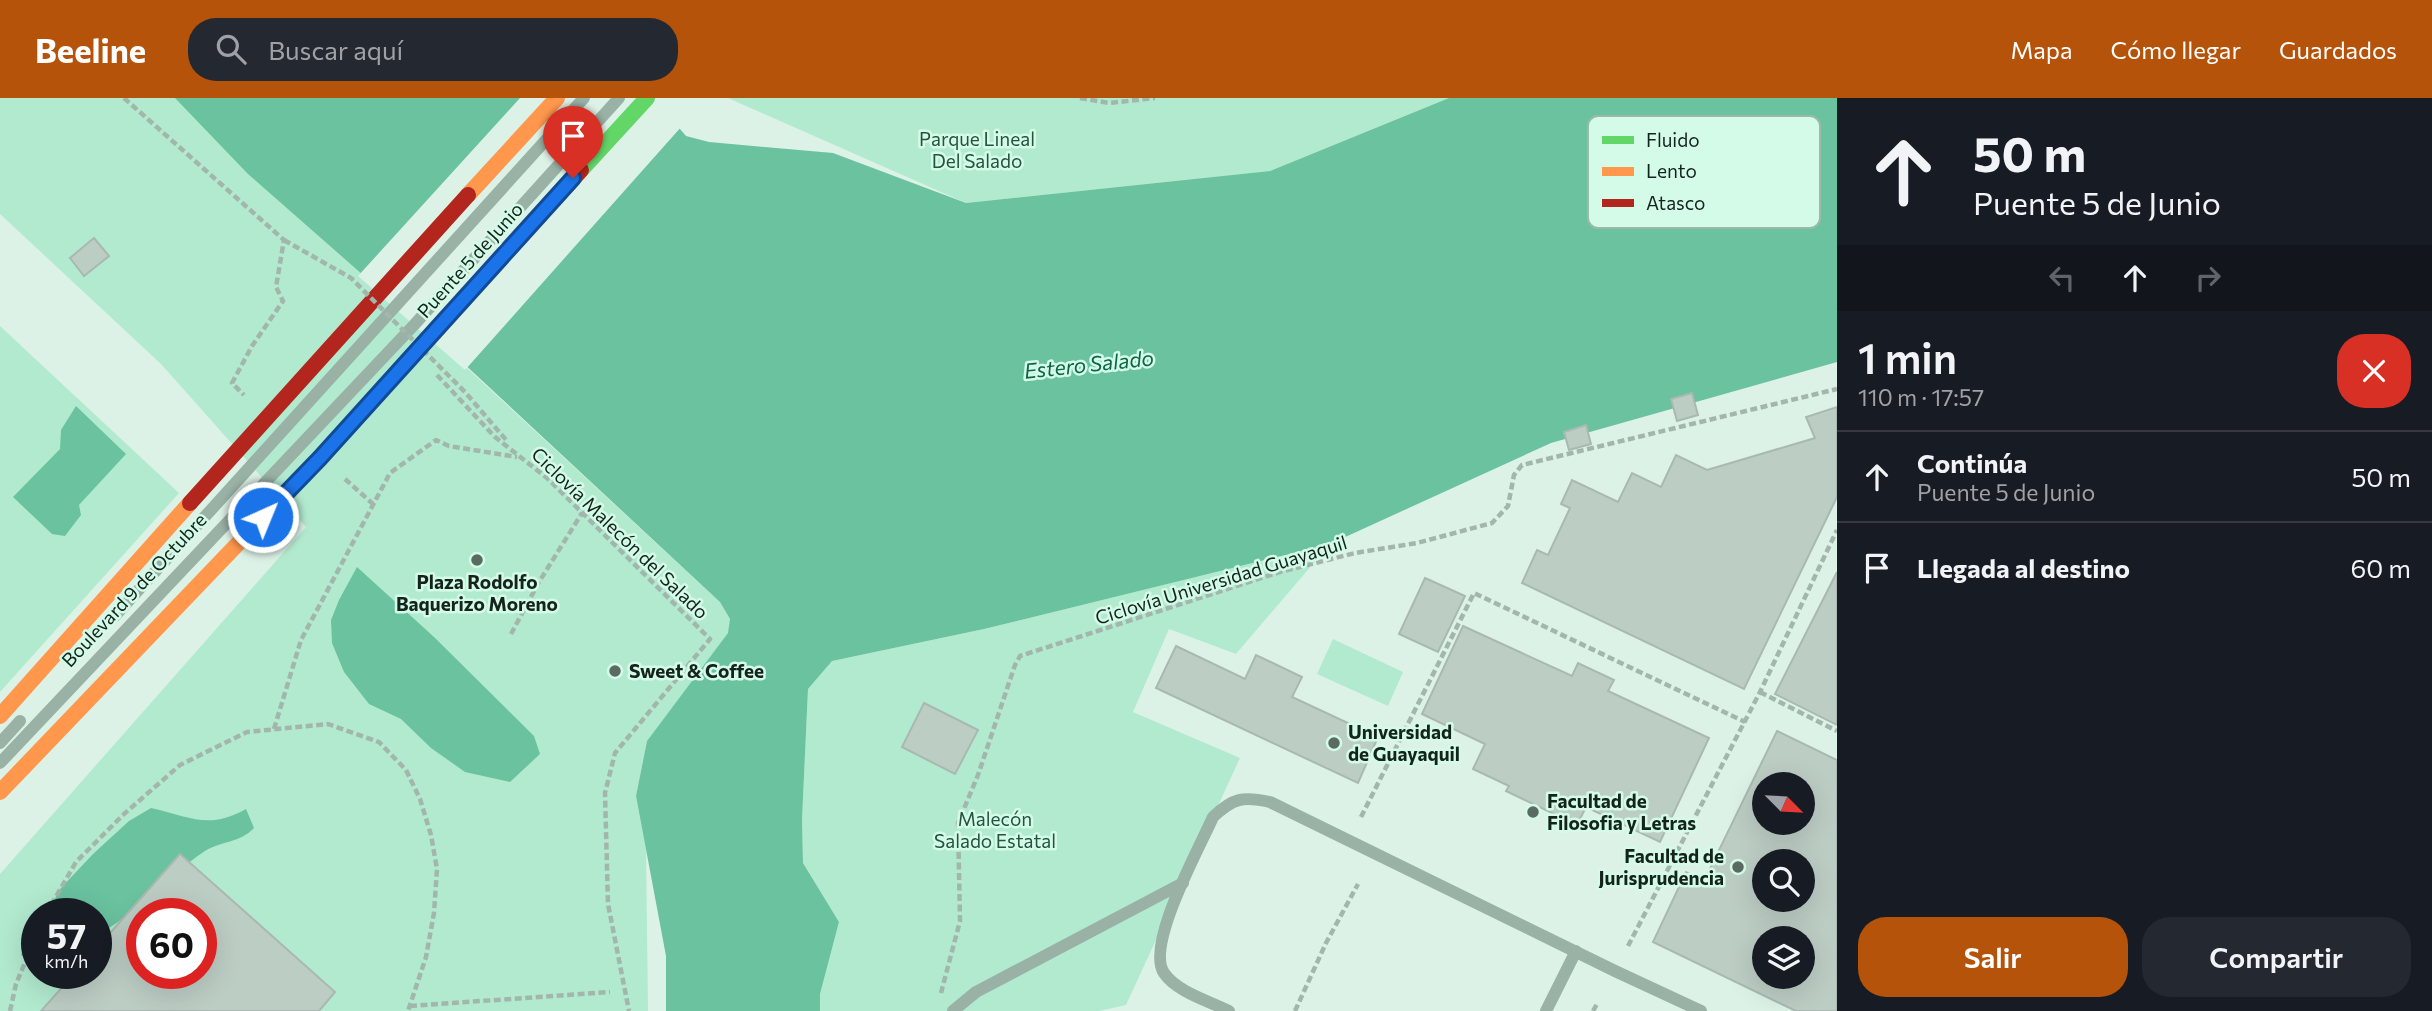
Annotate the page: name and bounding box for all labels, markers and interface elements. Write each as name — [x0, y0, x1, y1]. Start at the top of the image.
search box — [188, 18, 678, 81]
text: Beeline — [35, 29, 146, 70]
icon: search — [212, 30, 250, 68]
text: Buscar aquí — [268, 34, 403, 65]
text: Mapa — [2010, 35, 2073, 64]
text: Cómo llegar — [2111, 35, 2241, 64]
text: Guardados — [2279, 35, 2397, 64]
pin — [543, 106, 603, 178]
legend — [1588, 116, 1820, 228]
icon: arrive — [554, 117, 592, 155]
text: 50 m — [1973, 122, 2086, 182]
icon: ahead — [1858, 126, 1949, 217]
park label: Parque Lineal Del Salado — [919, 127, 1035, 172]
text: Fluido — [1646, 128, 1700, 151]
text: Lento — [1646, 159, 1697, 182]
text: Puente 5 de Junio — [1973, 182, 2221, 222]
text: Atasco — [1646, 191, 1705, 214]
street label: Puente 5 de Junio — [412, 197, 527, 322]
icon: left — [2043, 259, 2081, 297]
icon: ahead — [2116, 259, 2154, 297]
icon: right — [2189, 259, 2227, 297]
text: 1 min — [1858, 331, 1957, 383]
button: close — [2337, 334, 2411, 408]
water label: Estero Salado — [1023, 344, 1155, 383]
text: 110 m · 17:57 — [1858, 383, 1984, 411]
street label: Ciclovía Malecón del Salado — [527, 442, 714, 623]
text: Continúa — [1917, 447, 2027, 478]
icon: ahead — [1858, 458, 1896, 496]
text: 50 m — [2351, 461, 2411, 492]
text: Puente 5 de Junio — [1917, 478, 2095, 506]
position arrow — [226, 480, 300, 554]
street label: Boulevard 9 de Octubre — [56, 508, 211, 671]
street label: Ciclovía Universidad Guayaquil — [1092, 530, 1349, 629]
icon: arrive — [1858, 549, 1896, 587]
marker: Plaza Rodolfo Baquerizo Moreno — [469, 552, 485, 568]
text: Llegada al destino — [1917, 552, 2130, 583]
text: 60 m — [2351, 552, 2411, 583]
place label: Plaza Rodolfo Baquerizo Moreno — [396, 570, 558, 615]
place label: Sweet & Coffee — [629, 659, 764, 682]
marker: Sweet & Coffee — [607, 663, 623, 679]
place label: Universidad de Guayaquil — [1348, 720, 1460, 765]
marker: Universidad de Guayaquil — [1326, 735, 1342, 751]
north arrow — [1752, 772, 1815, 835]
map controls — [1752, 772, 1815, 989]
place label: Facultad de Filosofia y Letras — [1547, 789, 1696, 834]
marker: Facultad de Filosofia y Letras — [1525, 804, 1541, 820]
park label: Malecón Salado Estatal — [934, 807, 1056, 852]
place label: Facultad de Jurisprudencia — [1599, 844, 1724, 889]
button: search — [1752, 849, 1815, 912]
marker: Facultad de Jurisprudencia — [1730, 859, 1746, 875]
speed limit sign: 60 — [126, 898, 217, 989]
text: 57 — [47, 913, 86, 956]
button: Salir — [1858, 917, 2128, 997]
button: Compartir — [2142, 917, 2411, 997]
button: layers — [1752, 926, 1815, 989]
text: km/h — [45, 950, 88, 972]

